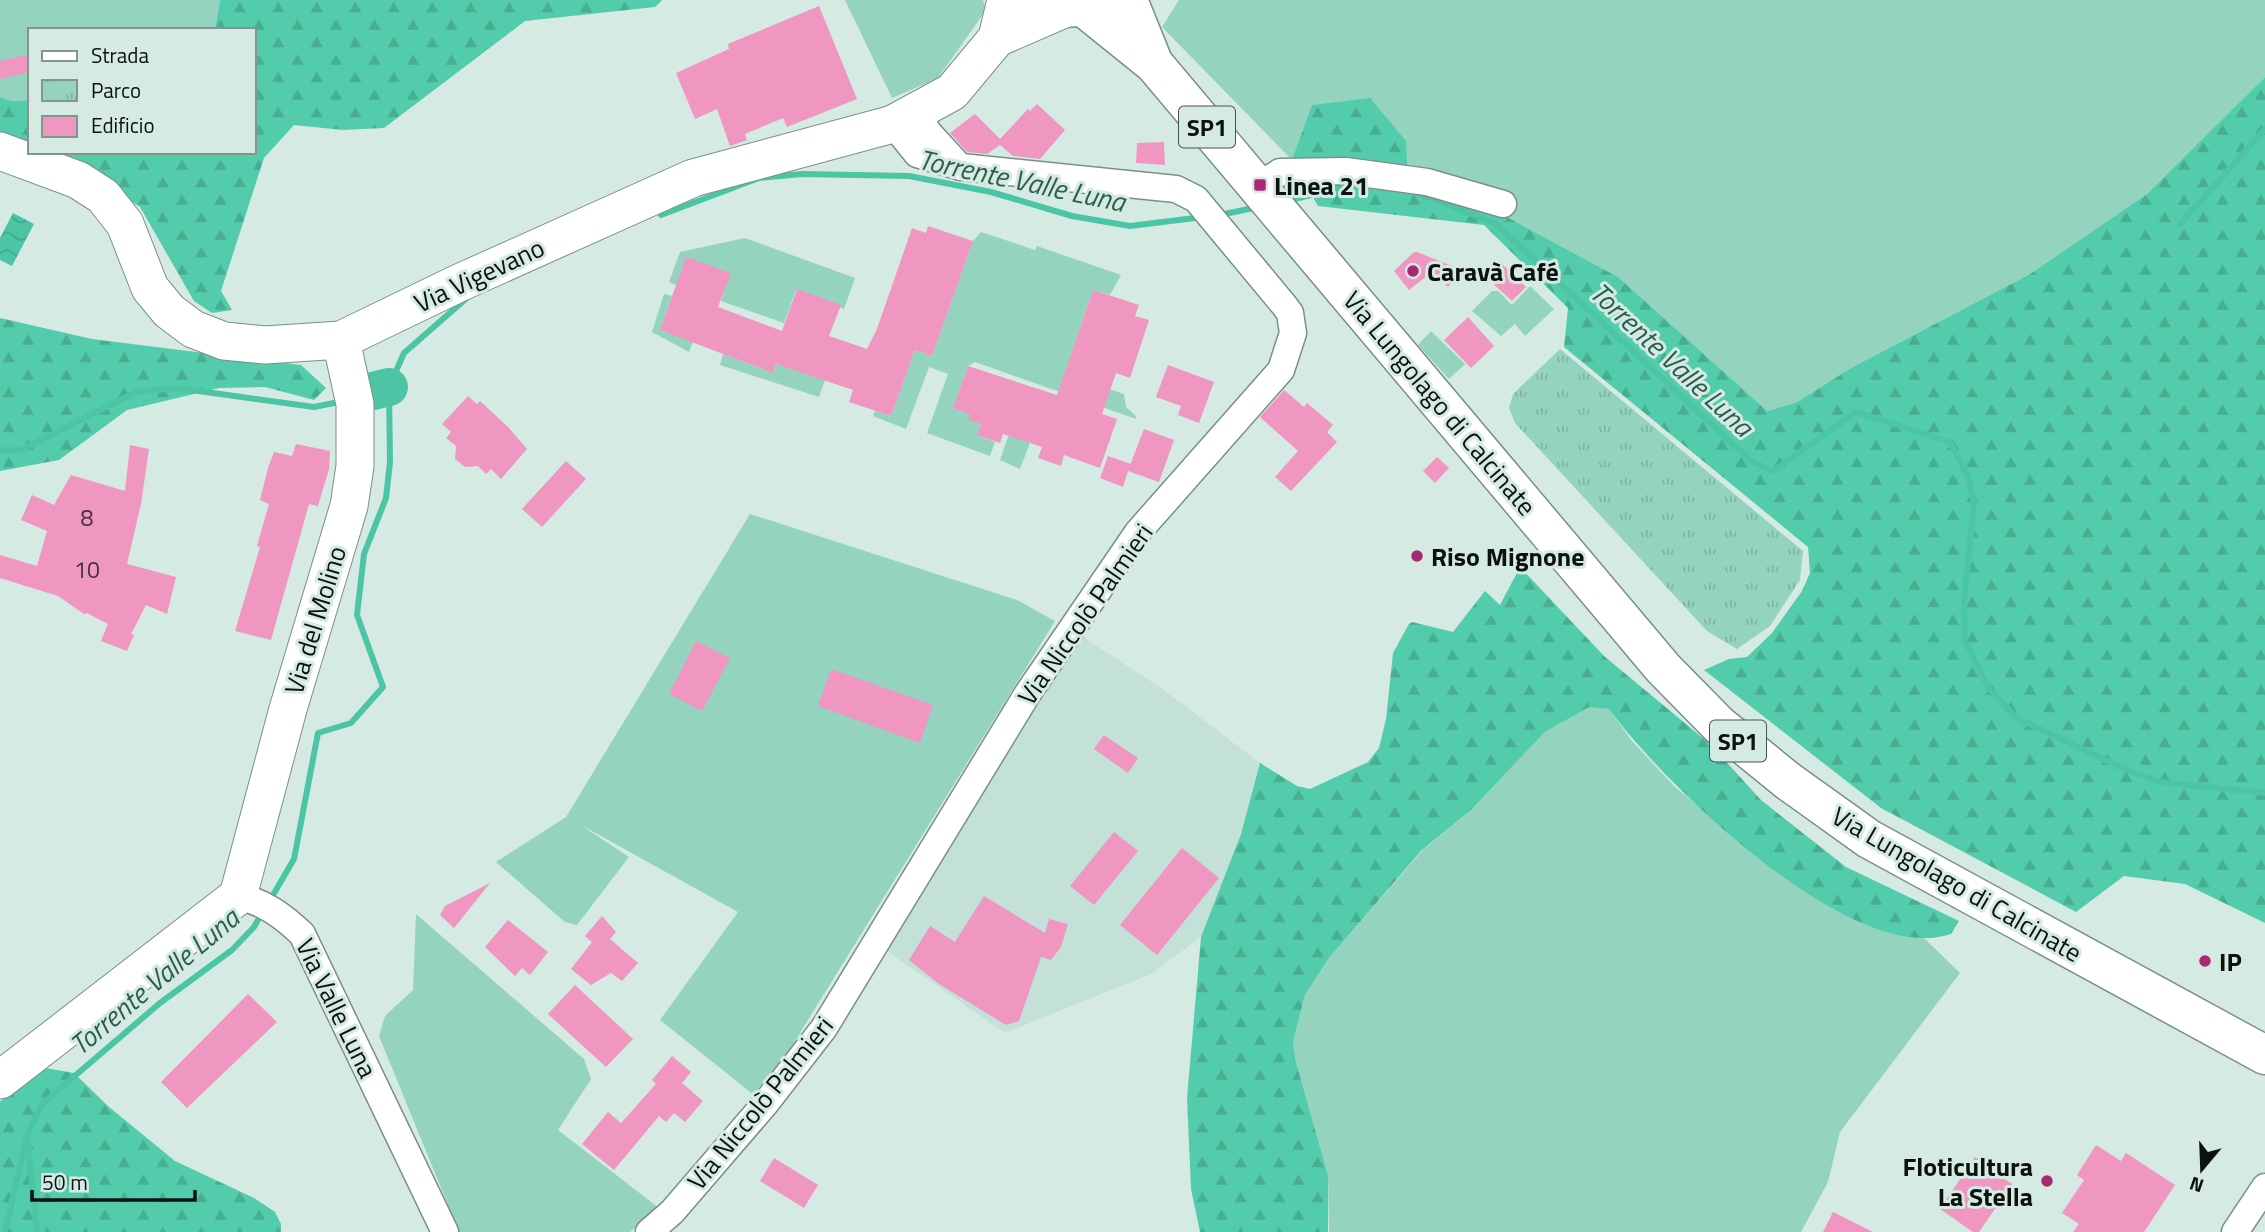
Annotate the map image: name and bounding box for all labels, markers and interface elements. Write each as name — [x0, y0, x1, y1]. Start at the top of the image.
legend — [28, 28, 256, 154]
text: Strada — [91, 39, 149, 71]
text: Parco — [91, 74, 141, 106]
road number: SP1 — [1179, 106, 1235, 148]
text: Edificio — [91, 109, 155, 141]
water label: Torrente Valle Luna — [915, 137, 1131, 223]
place label: Linea 21 — [1274, 166, 1369, 205]
marker: Linea 21 — [1252, 177, 1268, 193]
street label: Via Vigevano — [407, 228, 551, 322]
place label: Caravà Café — [1427, 252, 1559, 291]
marker: Caravà Café — [1405, 263, 1421, 279]
water label: Torrente Valle Luna — [1580, 272, 1765, 448]
street label: Via Lungolago di Calcinate — [1334, 282, 1546, 524]
house number: 8 — [81, 500, 94, 535]
street label: Via Niccolò Palmieri — [1008, 515, 1162, 713]
place label: Riso Mignone — [1431, 537, 1584, 576]
street label: Via del Molino — [274, 541, 356, 699]
marker: Riso Mignone — [1409, 548, 1425, 564]
house number: 10 — [74, 552, 100, 587]
road number: SP1 — [1710, 720, 1766, 762]
street label: Via Lungolago di Calcinate — [1825, 796, 2089, 972]
water label: Torrente Valle Luna — [60, 896, 250, 1065]
street label: Via Valle Luna — [286, 932, 388, 1084]
place label: IP — [2219, 942, 2242, 981]
marker: IP — [2197, 953, 2213, 969]
street label: Via Niccolò Palmieri — [678, 1008, 842, 1198]
north arrow — [2167, 1134, 2237, 1204]
place label: Floticultura La Stella — [1902, 1147, 2033, 1216]
scale bar — [32, 1158, 194, 1202]
text: 50 m — [42, 1166, 88, 1198]
text: N — [2185, 1170, 2207, 1201]
marker: Floticultura La Stella — [2039, 1173, 2055, 1189]

